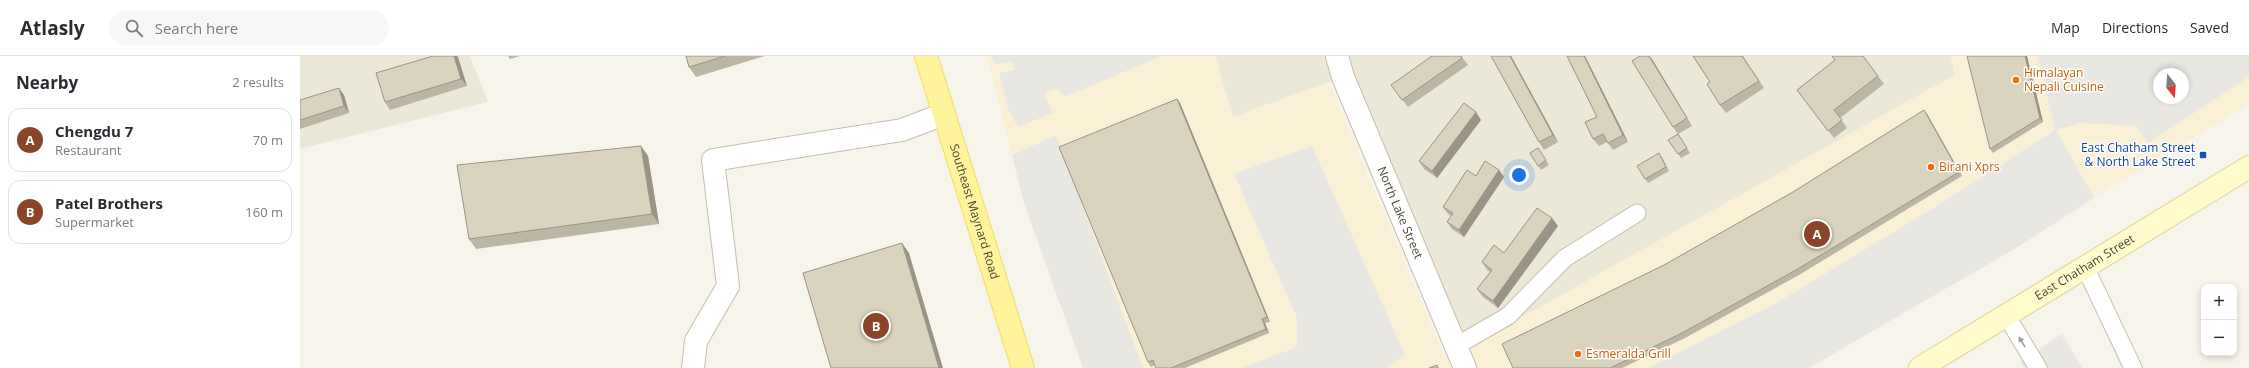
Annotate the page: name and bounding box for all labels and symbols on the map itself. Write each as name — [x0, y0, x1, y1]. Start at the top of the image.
place label: Himalayan Nepali Cuisine — [2024, 64, 2104, 95]
north arrow — [2153, 68, 2189, 104]
marker: Himalayan Nepali Cuisine — [2011, 75, 2021, 85]
place label: East Chatham Street & North Lake Street — [2081, 139, 2195, 170]
street label: Southeast Maynard Road — [946, 142, 1004, 281]
marker: East Chatham Street & North Lake Street — [2198, 150, 2208, 160]
place label: Birani Xprs — [1939, 158, 2000, 175]
marker: Birani Xprs — [1926, 162, 1936, 172]
street label: North Lake Street — [1373, 164, 1427, 261]
your location — [1509, 165, 1529, 185]
pin: A — [1804, 219, 1830, 249]
street label: East Chatham Street — [2031, 230, 2138, 304]
pin: B — [863, 311, 889, 341]
one-way arrow — [2018, 337, 2026, 347]
place label: Esmeralda Grill — [1586, 345, 1671, 362]
marker: Esmeralda Grill — [1573, 349, 1583, 359]

